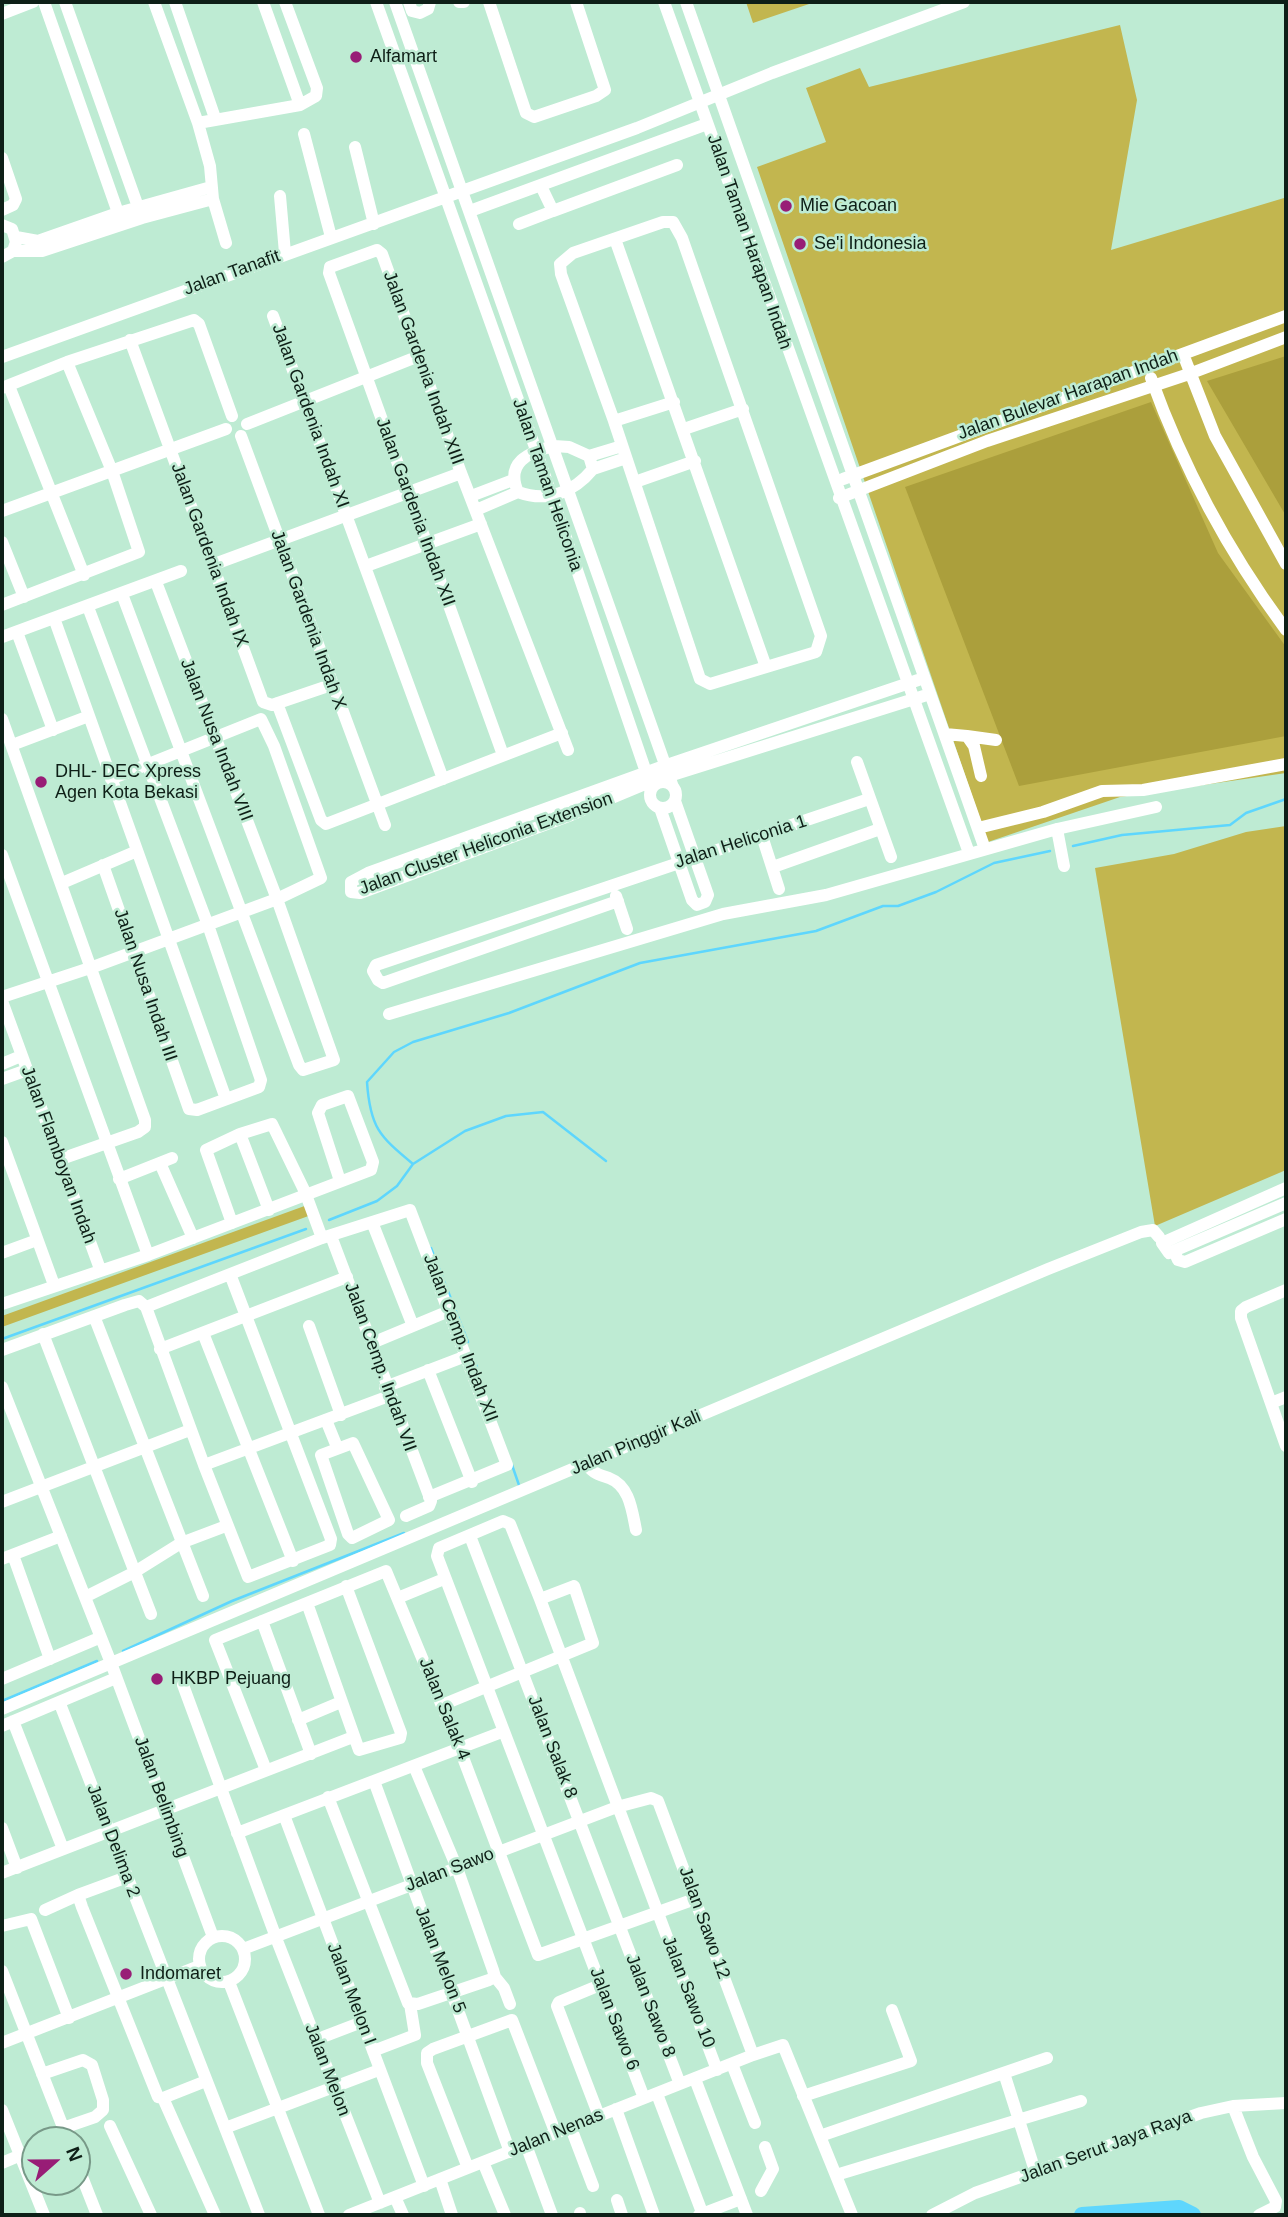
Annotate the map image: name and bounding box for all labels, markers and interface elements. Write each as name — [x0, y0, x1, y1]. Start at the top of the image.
place label: Alfamart — [370, 46, 437, 68]
marker: Alfamart — [348, 49, 364, 65]
street label: Jalan Taman Harapan Indah — [702, 132, 796, 352]
place label: Mie Gacoan — [800, 195, 897, 217]
marker: Mie Gacoan — [778, 198, 794, 214]
place label: Se'i Indonesia — [814, 233, 927, 255]
marker: Se'i Indonesia — [792, 236, 808, 252]
street label: Jalan Tanafit — [181, 246, 283, 300]
street label: Jalan Gardenia Indah XIII — [378, 268, 468, 468]
street label: Jalan Gardenia Indah XI — [267, 321, 353, 511]
street label: Jalan Bulevar Harapan Indah — [955, 345, 1181, 445]
street label: Jalan Taman Heliconia — [507, 396, 587, 574]
street label: Jalan Gardenia Indah XII — [371, 415, 459, 609]
street label: Jalan Gardenia Indah IX — [166, 460, 252, 650]
street label: Jalan Gardenia Indah X — [266, 527, 350, 713]
street label: Jalan Nusa Indah VIII — [175, 656, 257, 824]
place label: DHL- DEC Xpress Agen Kota Bekasi — [55, 761, 201, 804]
marker: DHL- DEC Xpress Agen Kota Bekasi — [33, 774, 49, 790]
street label: Jalan Cluster Heliconia Extension — [356, 788, 616, 900]
street label: Jalan Heliconia 1 — [672, 811, 810, 873]
street label: Jalan Nusa Indah III — [109, 906, 181, 1064]
street label: Jalan Flamboyan Indah — [16, 1063, 100, 1247]
street label: Jalan Cemp. Indah XII — [418, 1251, 502, 1425]
street label: Jalan Cemp. Indah VII — [339, 1280, 421, 1454]
street label: Jalan Pinggir Kali — [568, 1406, 704, 1480]
street label: Jalan Salak 4 — [414, 1655, 474, 1763]
place label: HKBP Pejuang — [171, 1668, 291, 1690]
marker: HKBP Pejuang — [149, 1671, 165, 1687]
street label: Jalan Salak 8 — [523, 1693, 581, 1801]
street label: Jalan Belimbing — [129, 1734, 193, 1860]
street label: Jalan Delima 2 — [82, 1782, 144, 1900]
street label: Jalan Sawo — [403, 1843, 497, 1897]
street label: Jalan Sawo 12 — [674, 1864, 734, 1982]
street label: Jalan Melon 5 — [410, 1904, 470, 2016]
street label: Jalan Sawo 10 — [657, 1933, 719, 2051]
street label: Jalan Melon I — [322, 1940, 380, 2048]
street label: Jalan Sawo 8 — [621, 1952, 679, 2060]
place label: Indomaret — [140, 1963, 221, 1985]
street label: Jalan Sawo 6 — [585, 1965, 643, 2073]
marker: Indomaret — [118, 1966, 134, 1982]
street label: Jalan Melon — [300, 2021, 354, 2119]
street label: Jalan Nenas — [506, 2104, 606, 2162]
street label: Jalan Serut Jaya Raya — [1017, 2106, 1195, 2188]
north arrow — [21, 2126, 91, 2196]
text: N — [62, 2144, 86, 2164]

